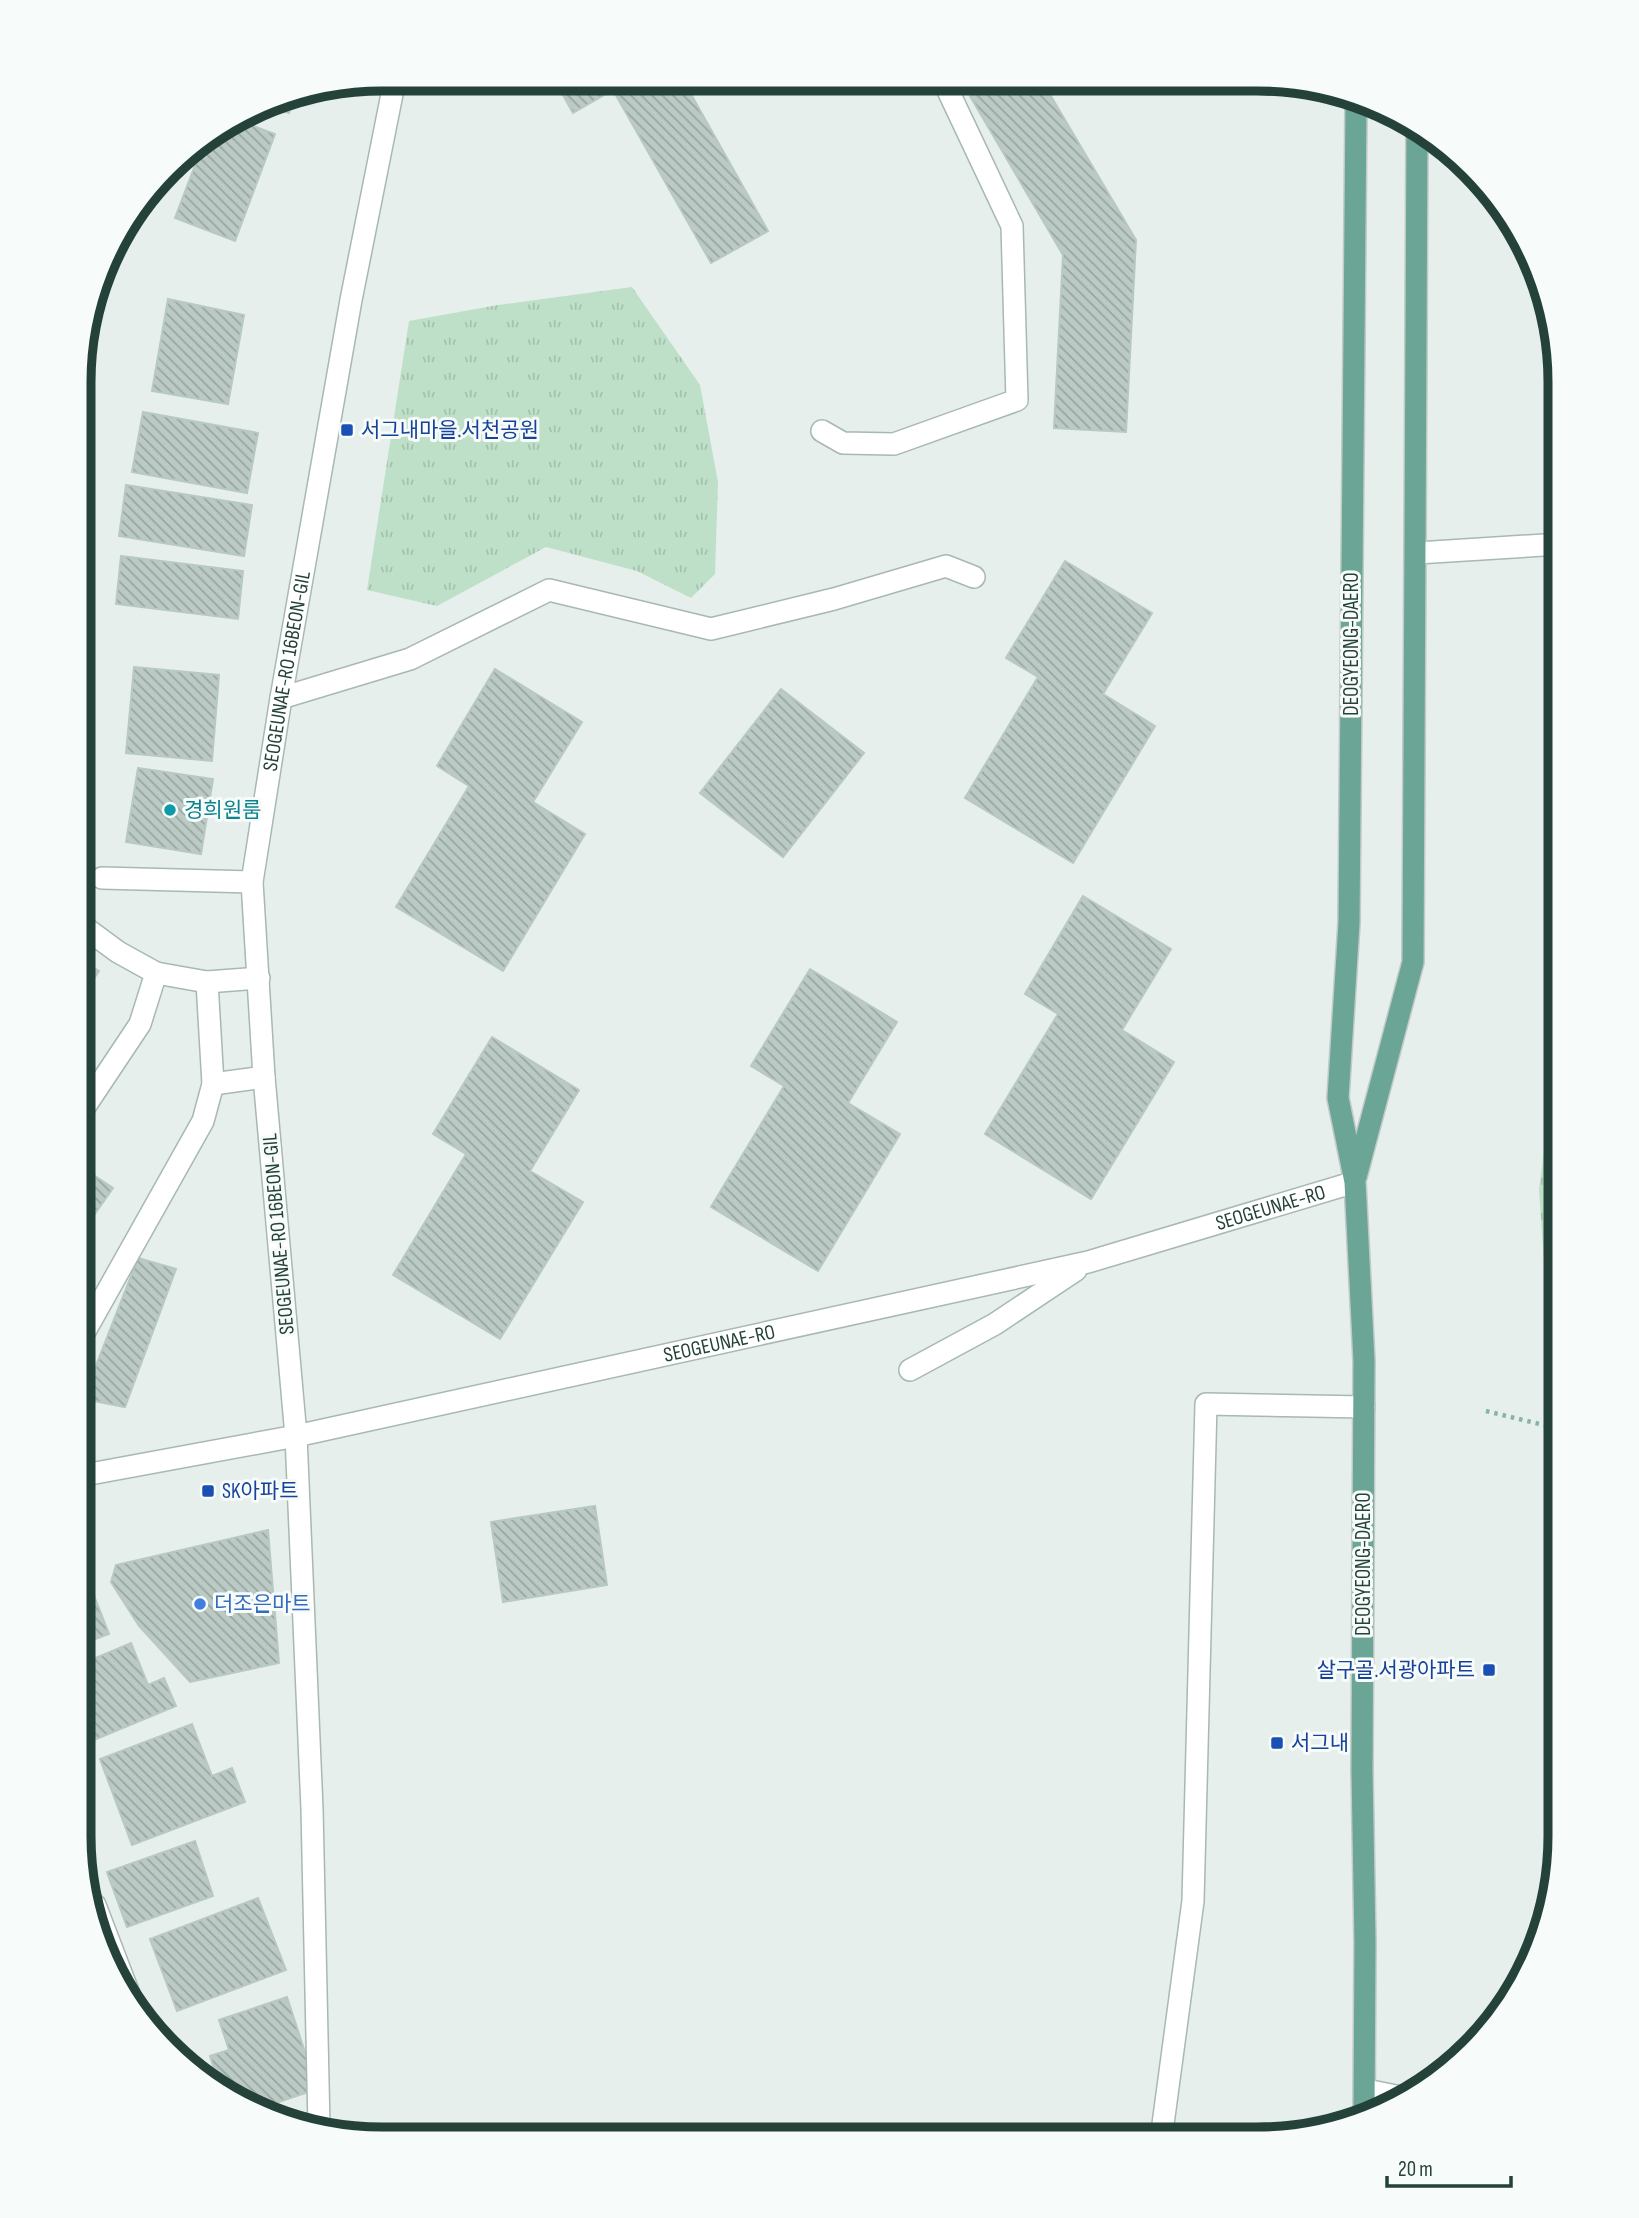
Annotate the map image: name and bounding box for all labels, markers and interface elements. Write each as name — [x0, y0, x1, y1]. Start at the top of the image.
place label: 서그내마을.서천공원 — [361, 418, 539, 443]
marker: 서그내마을.서천공원 — [339, 422, 355, 438]
street label: SEOGEUNAE-RO 16BEON-GIL — [258, 569, 316, 773]
street label: DEOGYEONG-DAERO — [1339, 572, 1364, 716]
place label: 경희원룸 — [184, 798, 261, 823]
marker: 경희원룸 — [162, 802, 178, 818]
street label: SEOGEUNAE-RO 16BEON-GIL — [257, 1132, 300, 1336]
street label: SEOGEUNAE-RO — [1213, 1180, 1328, 1236]
street label: SEOGEUNAE-RO — [661, 1319, 777, 1368]
place label: SK아파트 — [222, 1479, 299, 1504]
marker: SK아파트 — [200, 1483, 216, 1499]
street label: DEOGYEONG-DAERO — [1351, 1492, 1376, 1636]
place label: 더조은마트 — [214, 1592, 311, 1617]
marker: 더조은마트 — [192, 1596, 208, 1612]
place label: 살구골.서광아파트 — [1316, 1658, 1475, 1683]
marker: 살구골.서광아파트 — [1481, 1662, 1497, 1678]
place label: 서그내 — [1291, 1731, 1349, 1756]
marker: 서그내 — [1269, 1735, 1285, 1751]
scale bar — [1387, 2144, 1511, 2188]
text: 20 m — [1398, 2157, 1433, 2182]

